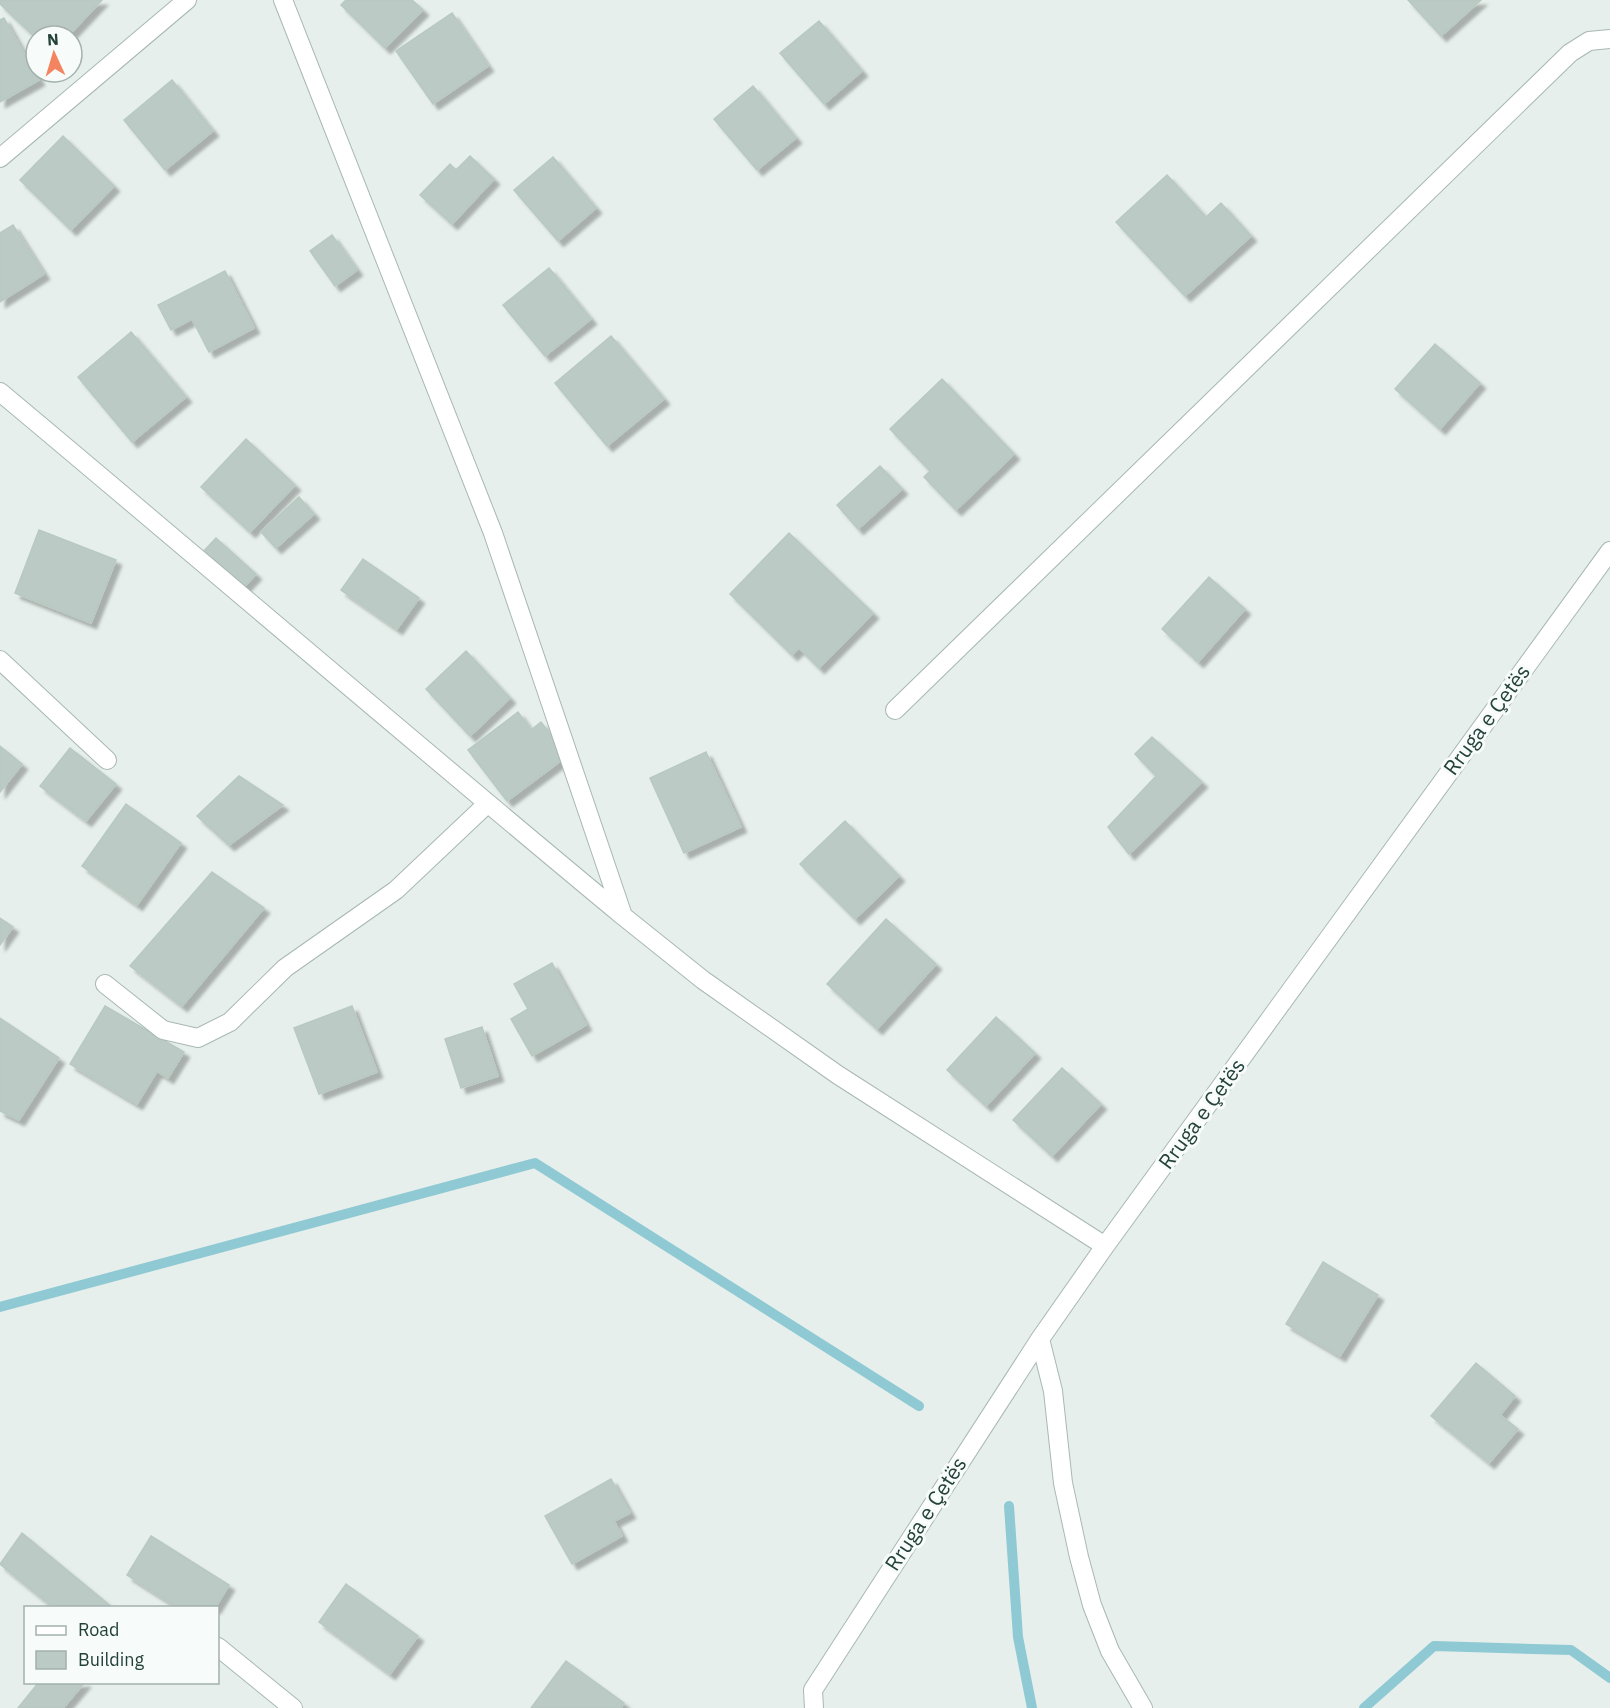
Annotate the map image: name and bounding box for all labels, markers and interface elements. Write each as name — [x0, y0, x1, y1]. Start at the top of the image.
north arrow — [24, 24, 84, 84]
text: N — [46, 29, 59, 49]
street label: Rruga e Çetës — [1437, 658, 1536, 780]
street label: Rruga e Çetës — [1152, 1052, 1251, 1174]
street label: Rruga e Çetës — [878, 1451, 972, 1576]
legend — [24, 1606, 219, 1684]
text: Road — [78, 1618, 119, 1641]
text: Building — [78, 1648, 145, 1671]

